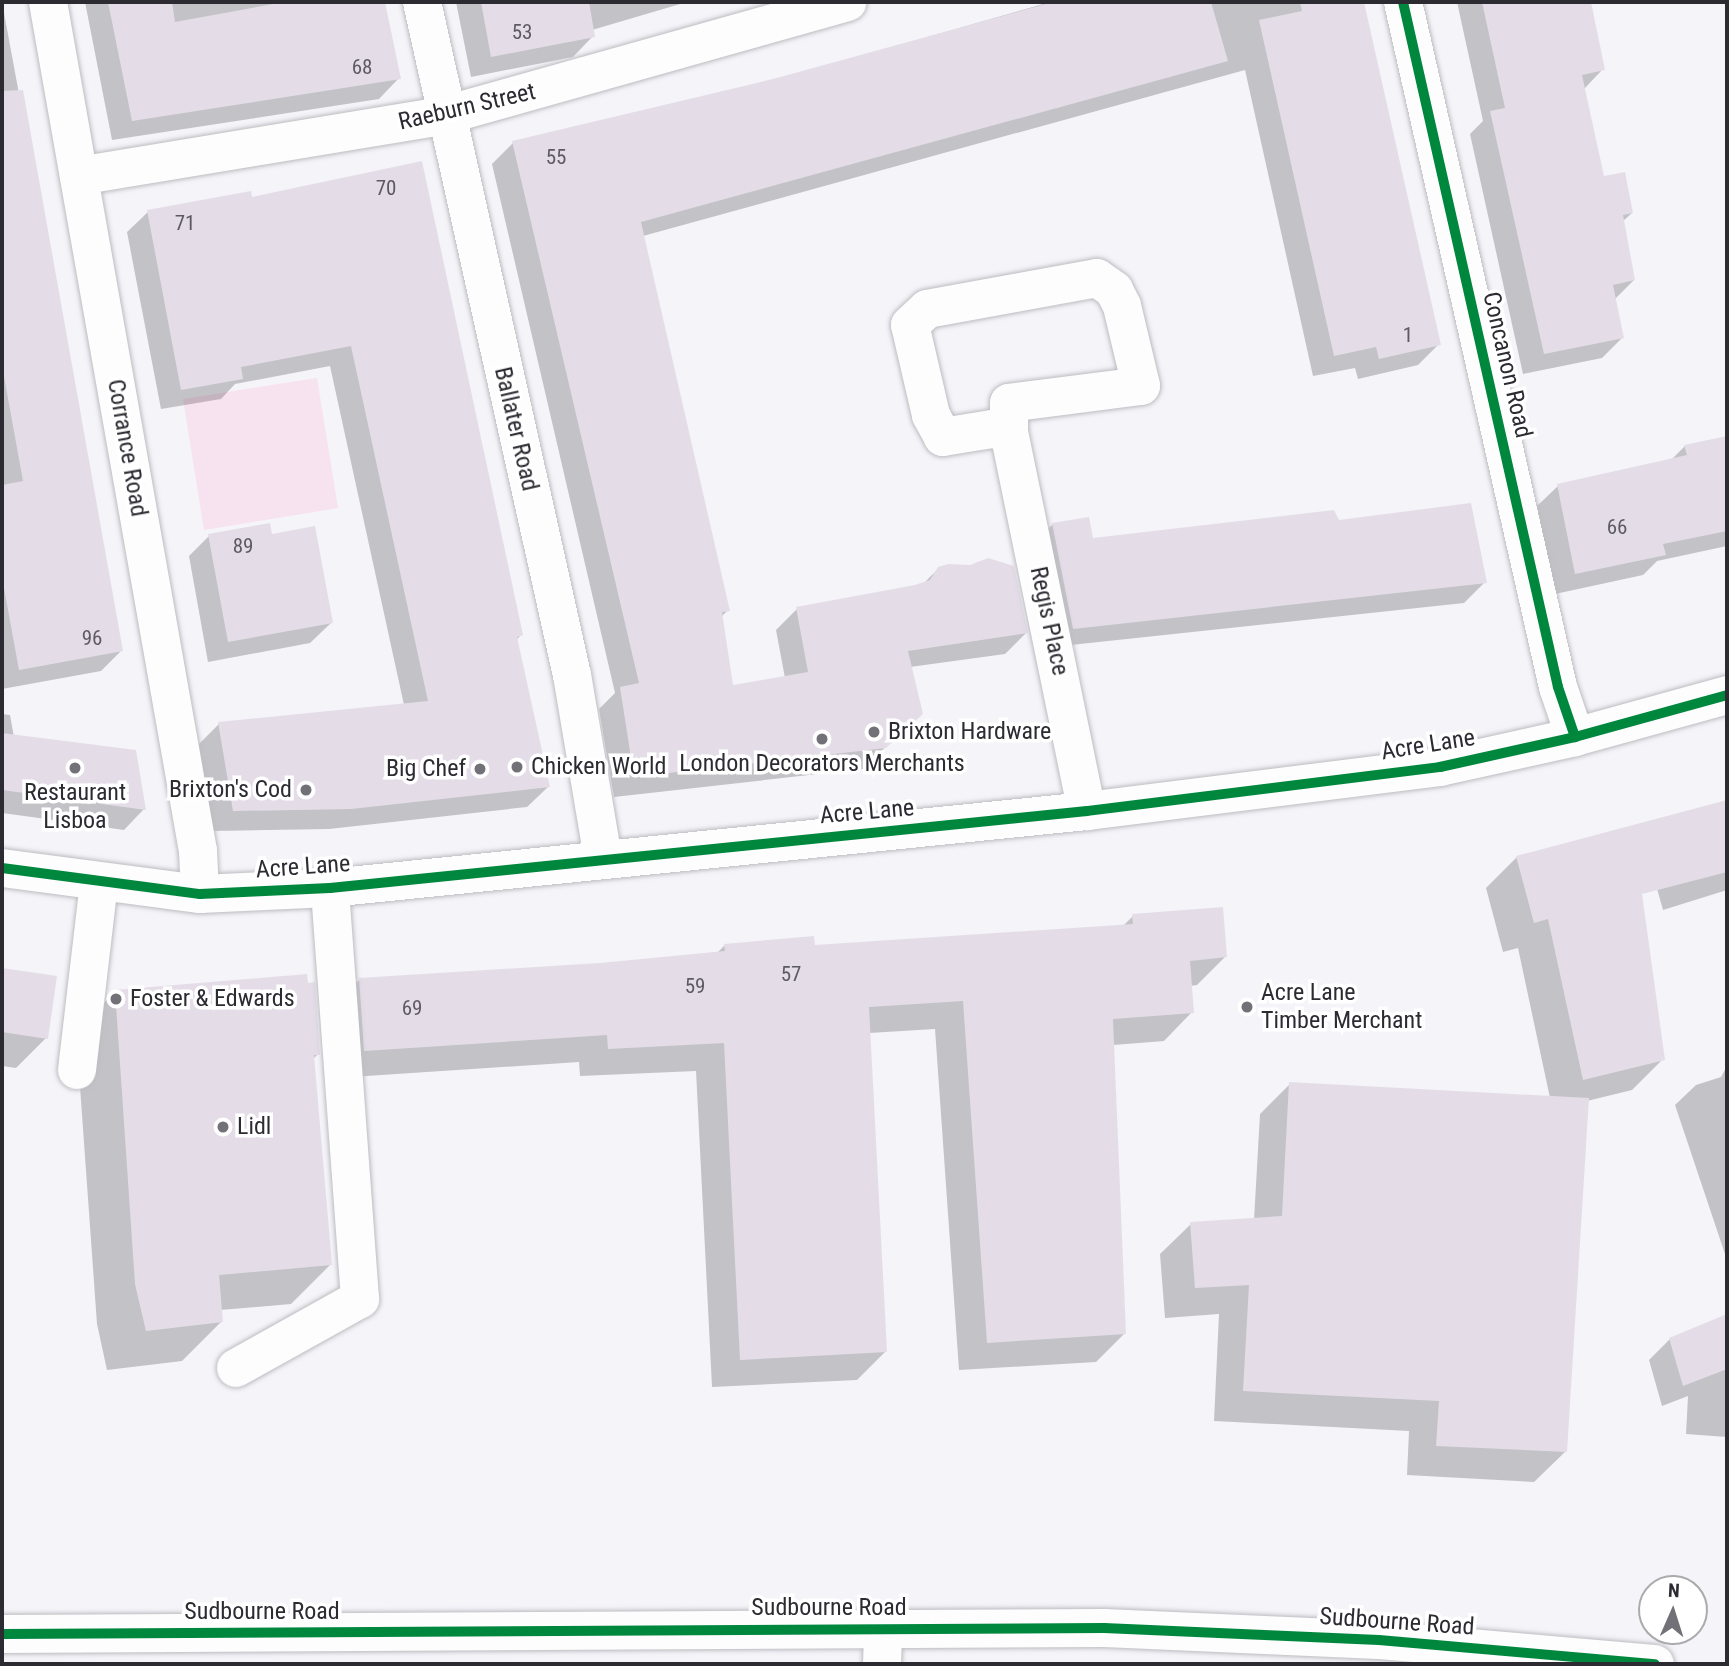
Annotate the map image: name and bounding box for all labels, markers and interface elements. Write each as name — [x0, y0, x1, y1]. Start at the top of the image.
house number: 53 — [512, 19, 532, 45]
house number: 68 — [352, 54, 372, 80]
street label: Raeburn Street — [396, 77, 538, 137]
house number: 55 — [546, 144, 566, 170]
house number: 70 — [376, 175, 396, 201]
house number: 71 — [175, 210, 195, 236]
street label: Concanon Road — [1476, 289, 1538, 441]
house number: 1 — [1403, 322, 1413, 348]
street label: Ballater Road — [488, 364, 544, 494]
street label: Corrance Road — [101, 377, 153, 519]
house number: 66 — [1607, 514, 1627, 540]
house number: 89 — [233, 533, 253, 559]
street label: Regis Place — [1023, 564, 1075, 678]
house number: 96 — [82, 625, 102, 651]
place label: Brixton Hardware — [888, 718, 1051, 746]
street label: Acre Lane — [1379, 723, 1477, 767]
marker: Brixton Hardware — [866, 724, 882, 740]
marker: London Decorators Merchants — [814, 731, 830, 747]
place label: London Decorators Merchants — [679, 750, 965, 778]
place label: Chicken World — [531, 753, 666, 781]
place label: Big Chef — [386, 755, 466, 783]
marker: Chicken World — [509, 759, 525, 775]
marker: Restaurant Lisboa — [67, 760, 83, 776]
marker: Big Chef — [472, 761, 488, 777]
place label: Brixton's Cod — [169, 776, 292, 804]
place label: Restaurant Lisboa — [24, 779, 126, 835]
marker: Brixton's Cod — [298, 782, 314, 798]
street label: Acre Lane — [819, 794, 915, 830]
street label: Acre Lane — [255, 849, 351, 885]
house number: 57 — [781, 961, 801, 987]
house number: 59 — [685, 973, 705, 999]
place label: Acre Lane Timber Merchant — [1261, 979, 1422, 1035]
place label: Foster & Edwards — [130, 985, 295, 1013]
marker: Foster & Edwards — [108, 991, 124, 1007]
house number: 69 — [402, 995, 422, 1021]
marker: Acre Lane Timber Merchant — [1239, 999, 1255, 1015]
place label: Lidl — [237, 1113, 271, 1141]
marker: Lidl — [215, 1119, 231, 1135]
north arrow — [1638, 1575, 1708, 1645]
text: N — [1668, 1579, 1680, 1602]
street label: Sudbourne Road — [751, 1594, 907, 1622]
street label: Sudbourne Road — [184, 1598, 340, 1626]
street label: Sudbourne Road — [1319, 1602, 1475, 1642]

